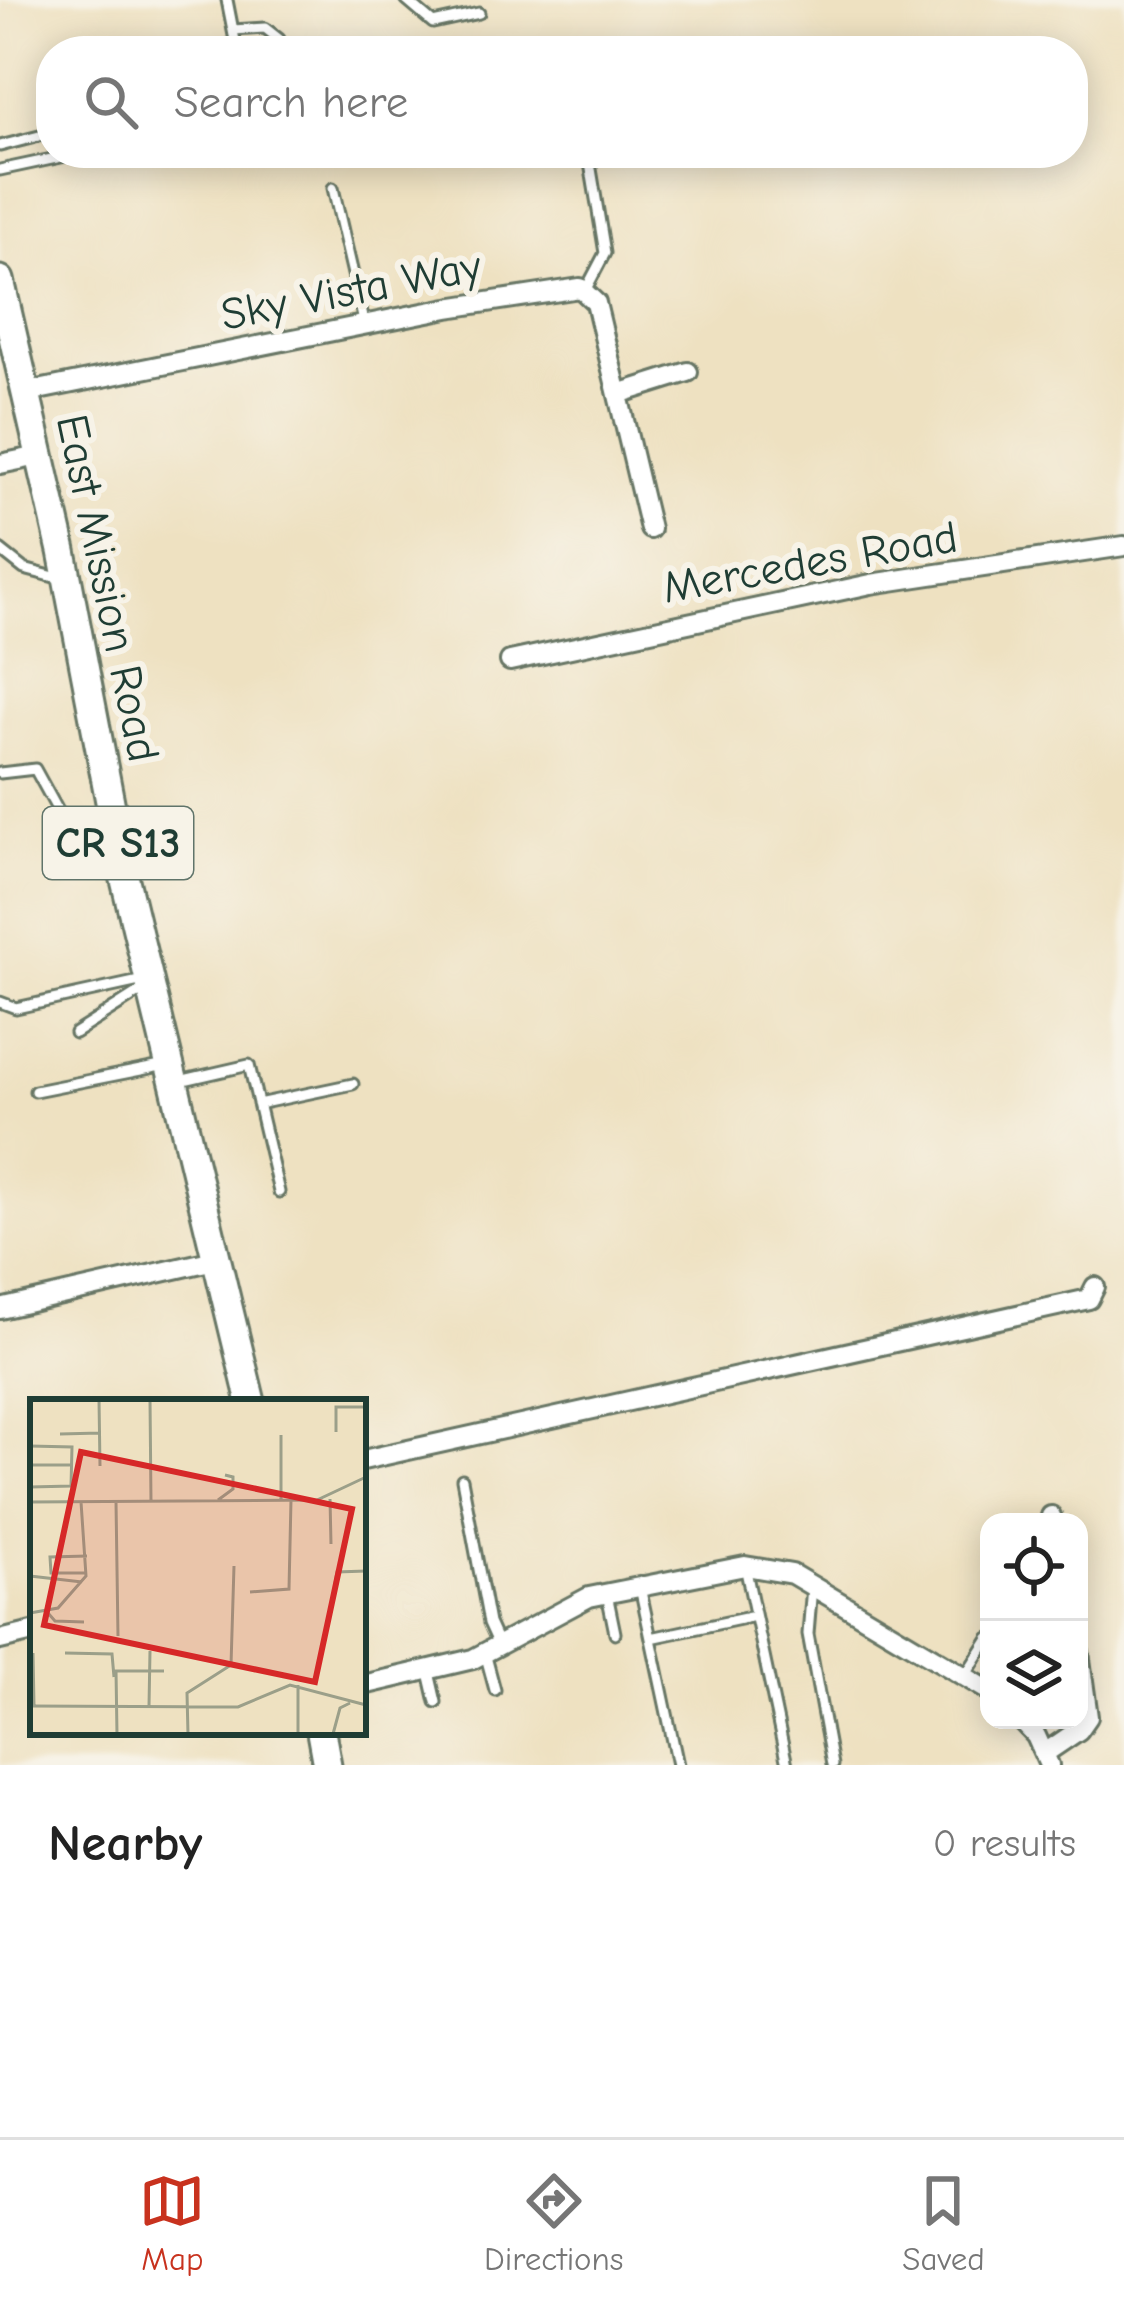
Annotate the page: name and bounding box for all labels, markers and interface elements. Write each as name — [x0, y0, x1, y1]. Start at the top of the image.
search box — [36, 36, 1088, 168]
icon: search — [78, 69, 144, 135]
text: Search here — [174, 76, 408, 128]
street label: Sky Vista Way — [216, 239, 486, 341]
street label: East Mission Road — [46, 410, 170, 766]
street label: Mercedes Road — [659, 510, 961, 614]
road number: CR S13 — [43, 807, 193, 879]
inset map — [30, 1399, 366, 1735]
map controls — [980, 1513, 1088, 1729]
button: locate — [980, 1513, 1088, 1621]
button: layers — [980, 1621, 1088, 1729]
text: Nearby — [48, 1814, 202, 1873]
text: 0 results — [933, 1821, 1076, 1866]
tab: Map — [139, 2168, 205, 2278]
tab: Directions — [484, 2168, 624, 2278]
tab: Saved — [902, 2168, 985, 2278]

